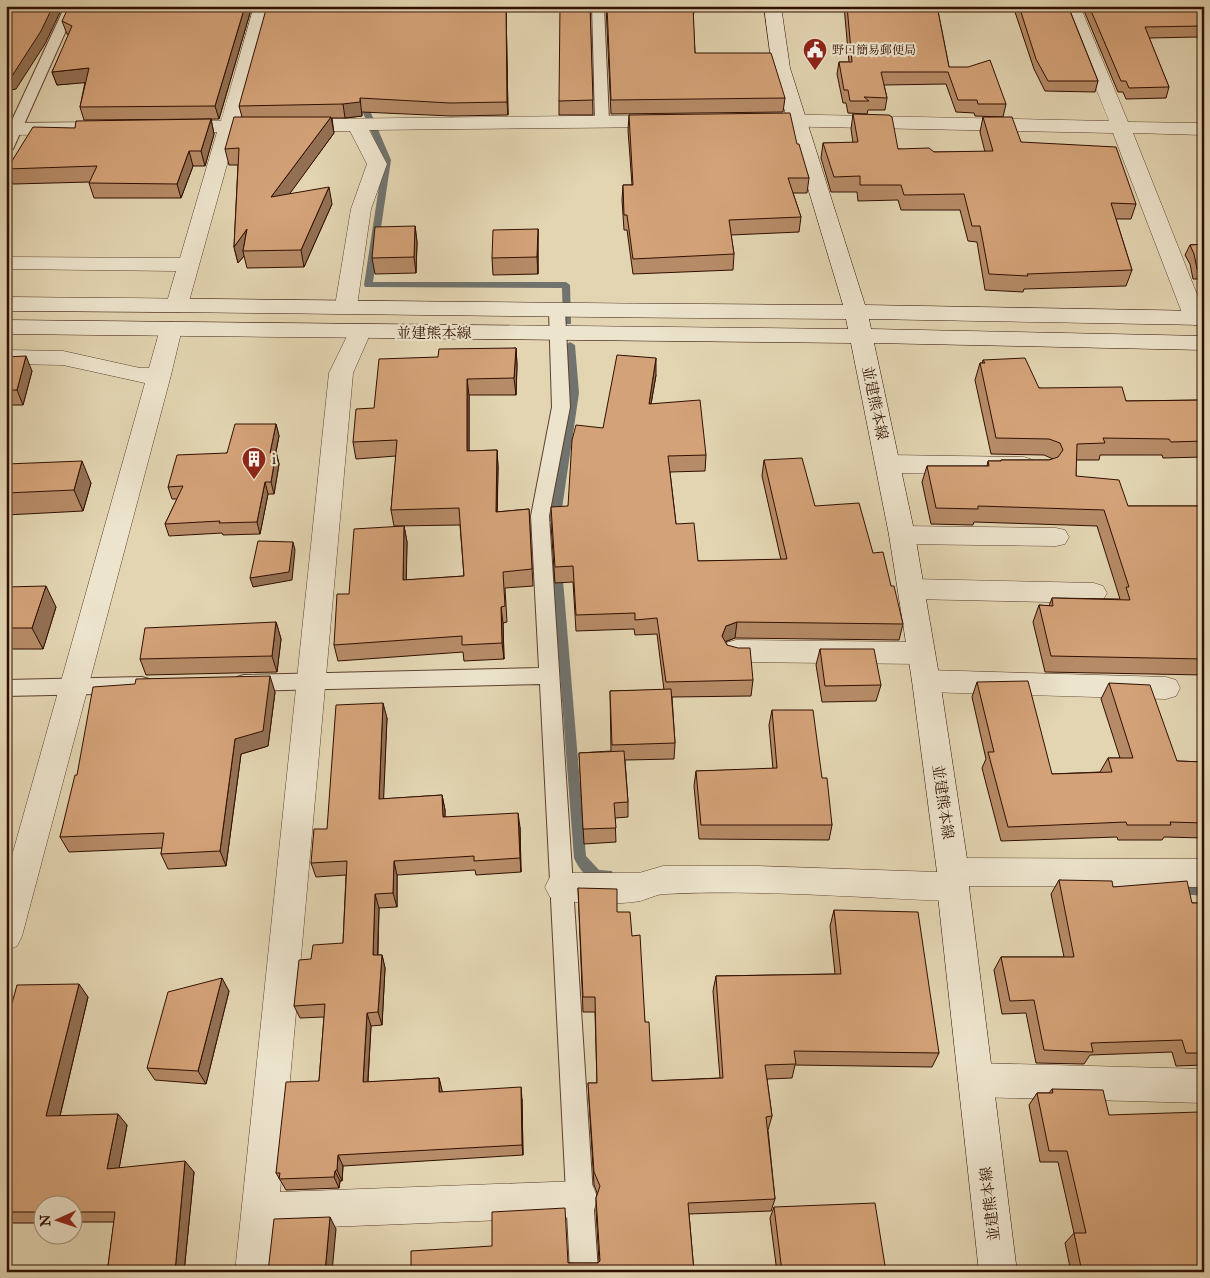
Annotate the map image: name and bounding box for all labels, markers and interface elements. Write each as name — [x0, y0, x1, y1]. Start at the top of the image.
public building icon: 野口簡易郵便局 — [802, 37, 828, 71]
place label: 野口簡易郵便局 — [832, 43, 916, 57]
street label: 並建熊本線 — [396, 324, 472, 342]
street label: 並建熊本線 — [858, 364, 892, 442]
building icon: i — [241, 446, 267, 480]
place label: i — [272, 450, 276, 468]
street label: 並建熊本線 — [929, 764, 957, 840]
street label: 並建熊本線 — [976, 1166, 1004, 1242]
north arrow — [32, 1196, 82, 1246]
text: N — [37, 1214, 54, 1227]

